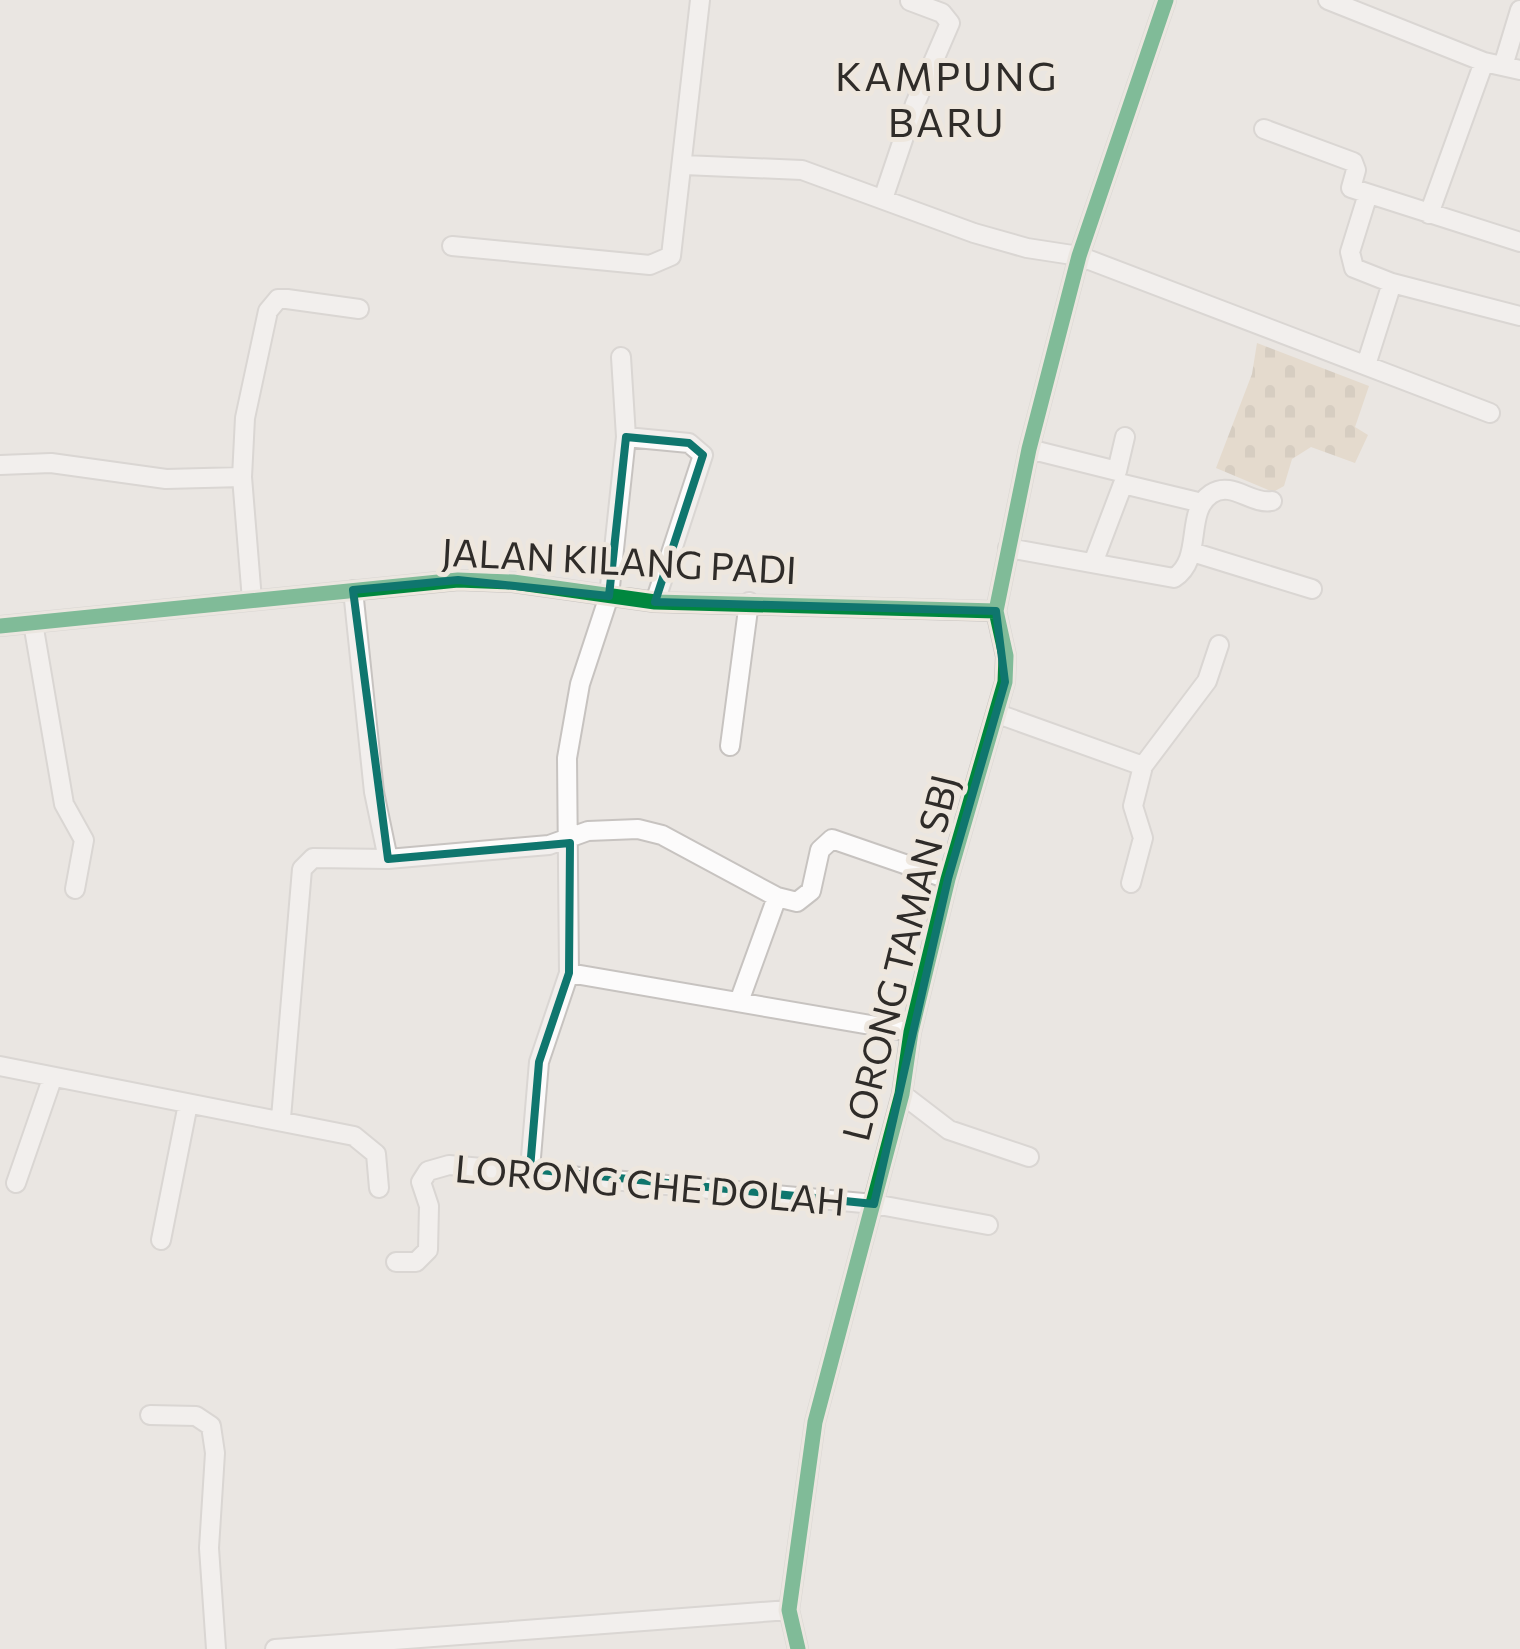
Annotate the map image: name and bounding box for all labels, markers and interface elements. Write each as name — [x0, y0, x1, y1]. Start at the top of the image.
district label: KAMPUNG BARU — [835, 50, 1059, 145]
street label: JALAN KILANG PADI — [440, 527, 798, 592]
street label: LORONG TAMAN SBJ — [830, 770, 967, 1145]
street label: LORONG CHE DOLAH — [453, 1143, 847, 1224]

